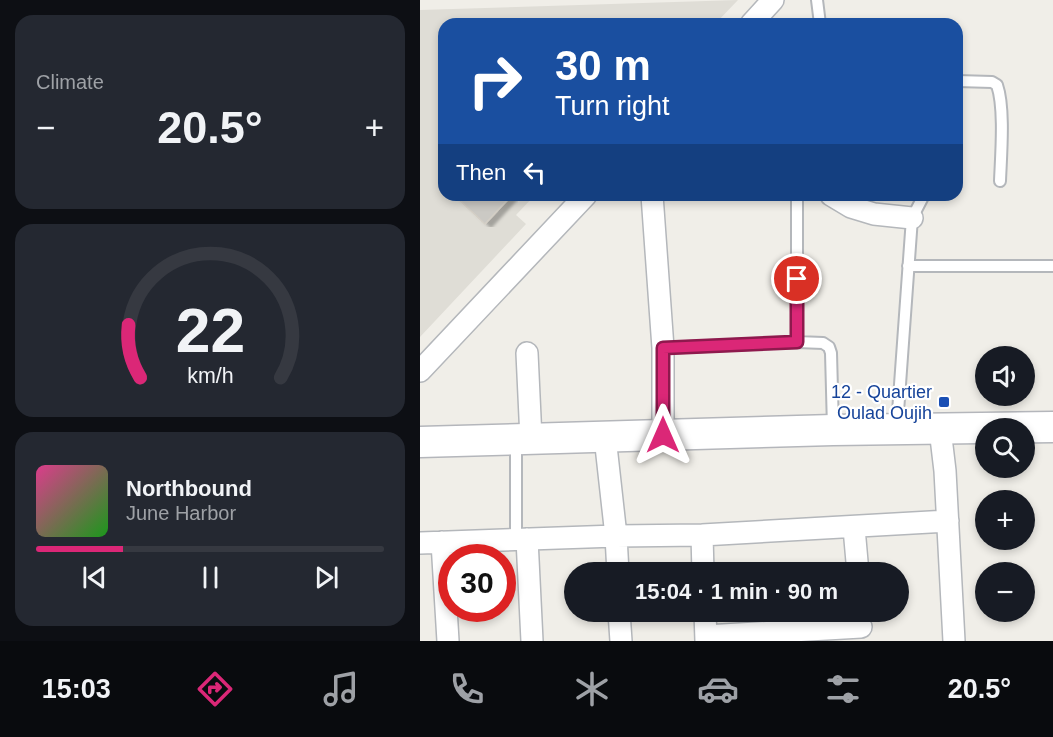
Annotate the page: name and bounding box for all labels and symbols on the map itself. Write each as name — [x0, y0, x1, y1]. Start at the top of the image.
pin — [771, 253, 822, 304]
place label: 12 - Quartier Oulad Oujih — [831, 382, 932, 423]
marker: 12 - Quartier Oulad Oujih — [937, 395, 951, 409]
position arrow — [631, 403, 695, 467]
speed limit sign: 30 — [438, 544, 516, 622]

